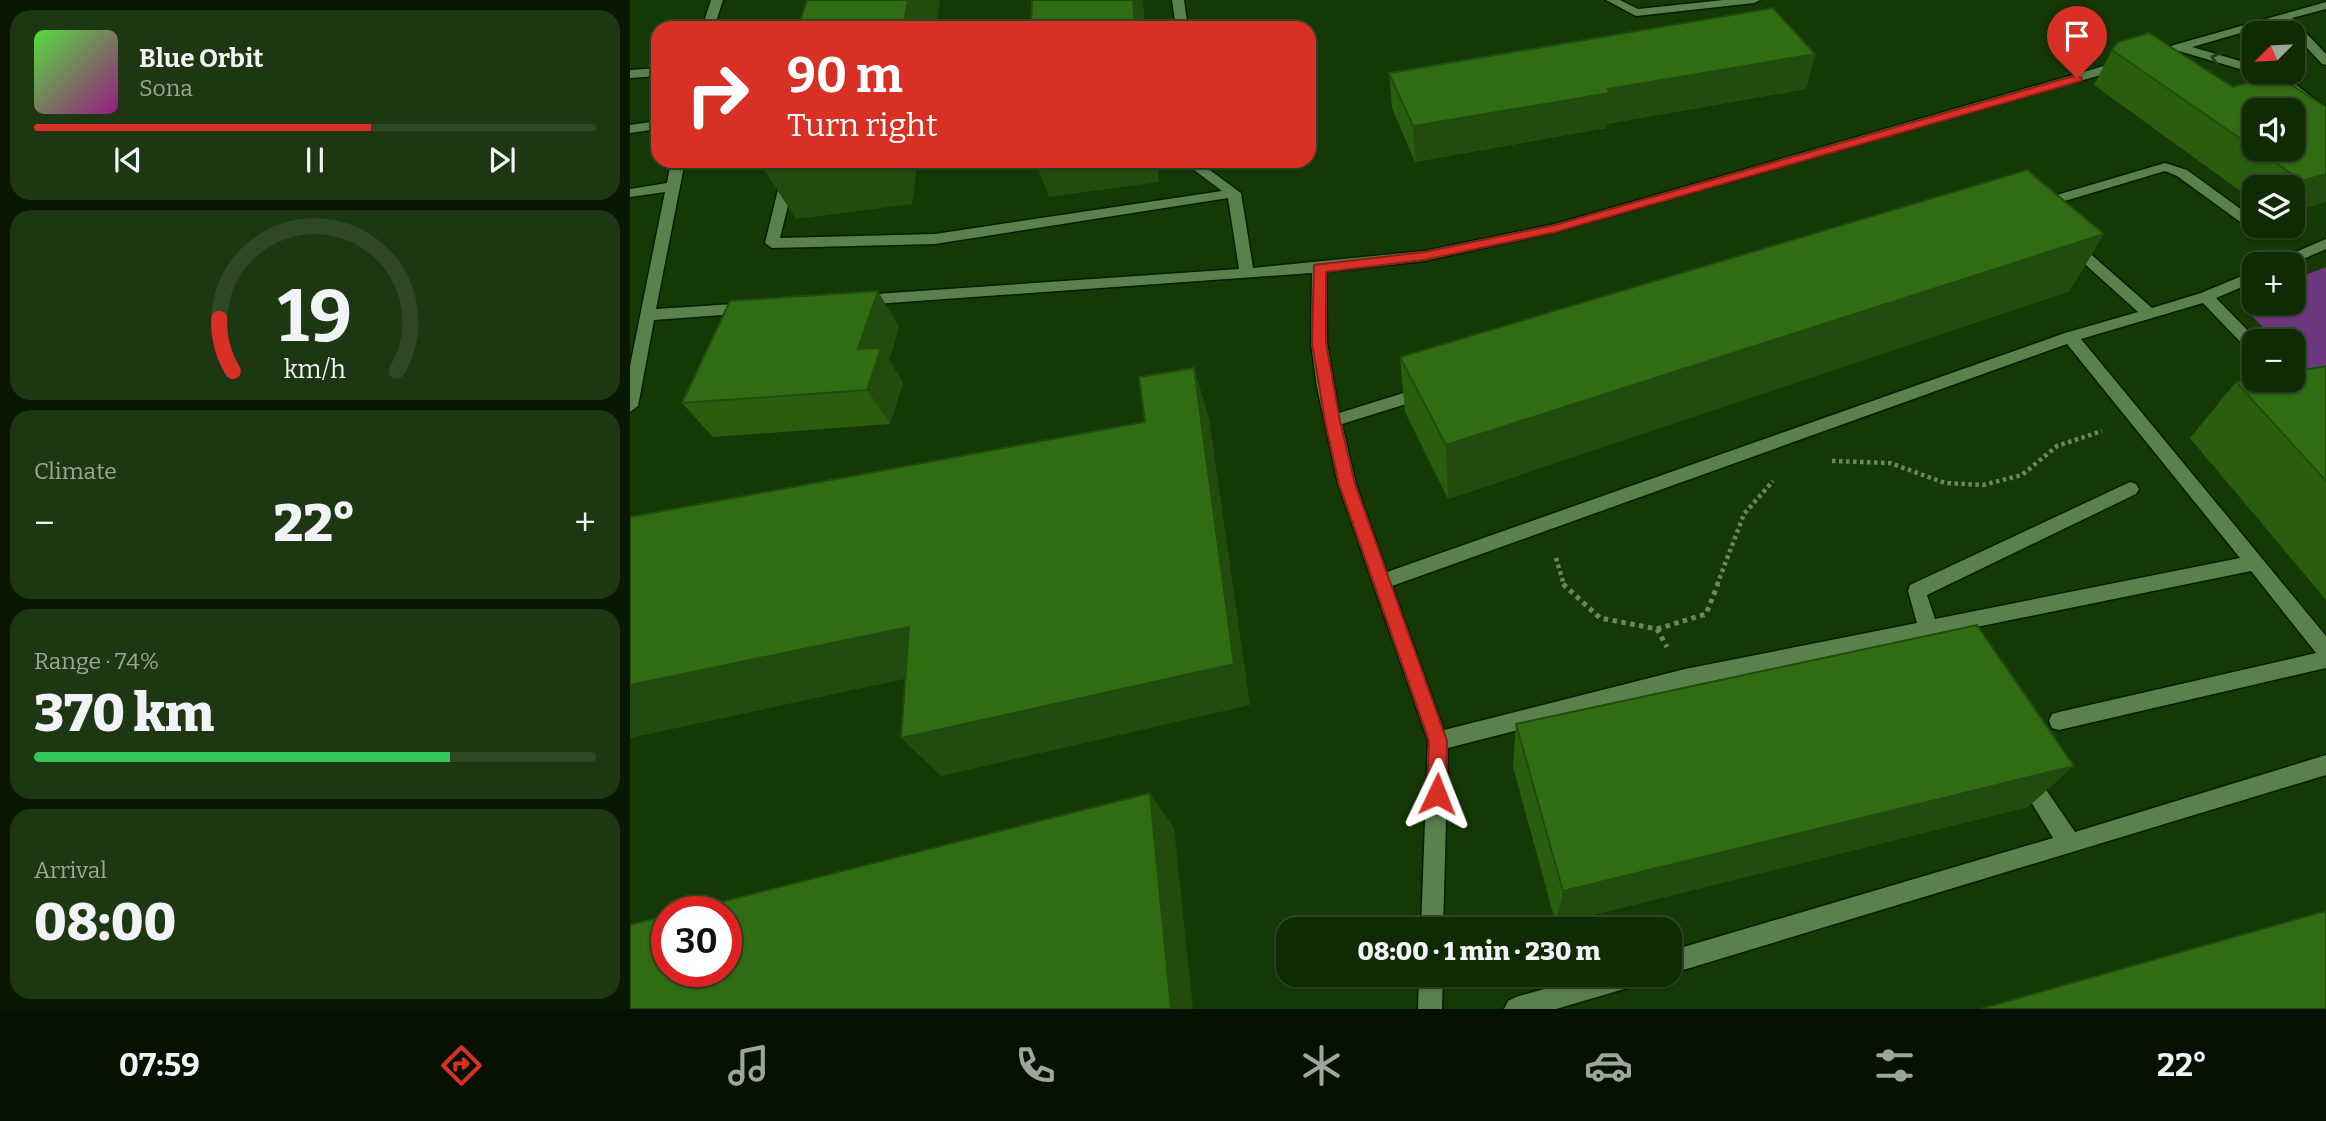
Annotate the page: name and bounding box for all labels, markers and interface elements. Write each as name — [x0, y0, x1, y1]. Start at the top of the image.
pin — [2047, 6, 2107, 78]
icon: arrive — [2058, 17, 2096, 55]
north arrow — [2242, 21, 2305, 84]
map controls — [2242, 21, 2305, 392]
text: Blue Orbit — [139, 43, 263, 74]
text: 90 m — [787, 46, 903, 105]
icon: right — [672, 49, 763, 140]
one-way arrow — [2210, 52, 2222, 67]
text: Sona — [139, 74, 193, 102]
button: sound — [2242, 98, 2305, 161]
text: Turn right — [787, 106, 938, 144]
icon: previous — [109, 141, 147, 179]
icon: pause — [296, 141, 334, 179]
icon: next — [483, 141, 521, 179]
button: layers — [2242, 175, 2305, 238]
button: + — [2242, 252, 2305, 315]
text: 19 — [278, 273, 352, 360]
button: − — [2242, 329, 2305, 392]
text: km/h — [284, 354, 346, 384]
text: Climate — [34, 457, 117, 485]
text: 22° — [273, 492, 356, 555]
text: − — [34, 500, 55, 546]
text: + — [574, 500, 596, 546]
text: Range · 74% — [34, 647, 159, 675]
text: 370 km — [34, 682, 214, 745]
position arrow — [1400, 757, 1474, 831]
text: Arrival — [34, 856, 107, 884]
text: 08:00 — [34, 891, 176, 954]
speed limit sign: 30 — [651, 896, 742, 987]
text: 08:00 · 1 min · 230 m — [1357, 936, 1601, 967]
icon: directions — [437, 1041, 486, 1090]
icon: music — [724, 1041, 773, 1090]
icon: phone — [1011, 1041, 1060, 1090]
icon: climate — [1297, 1041, 1346, 1090]
icon: car — [1584, 1041, 1633, 1090]
icon: filters — [1870, 1041, 1919, 1090]
text: 07:59 — [119, 1046, 200, 1084]
text: 22° — [2157, 1046, 2207, 1084]

